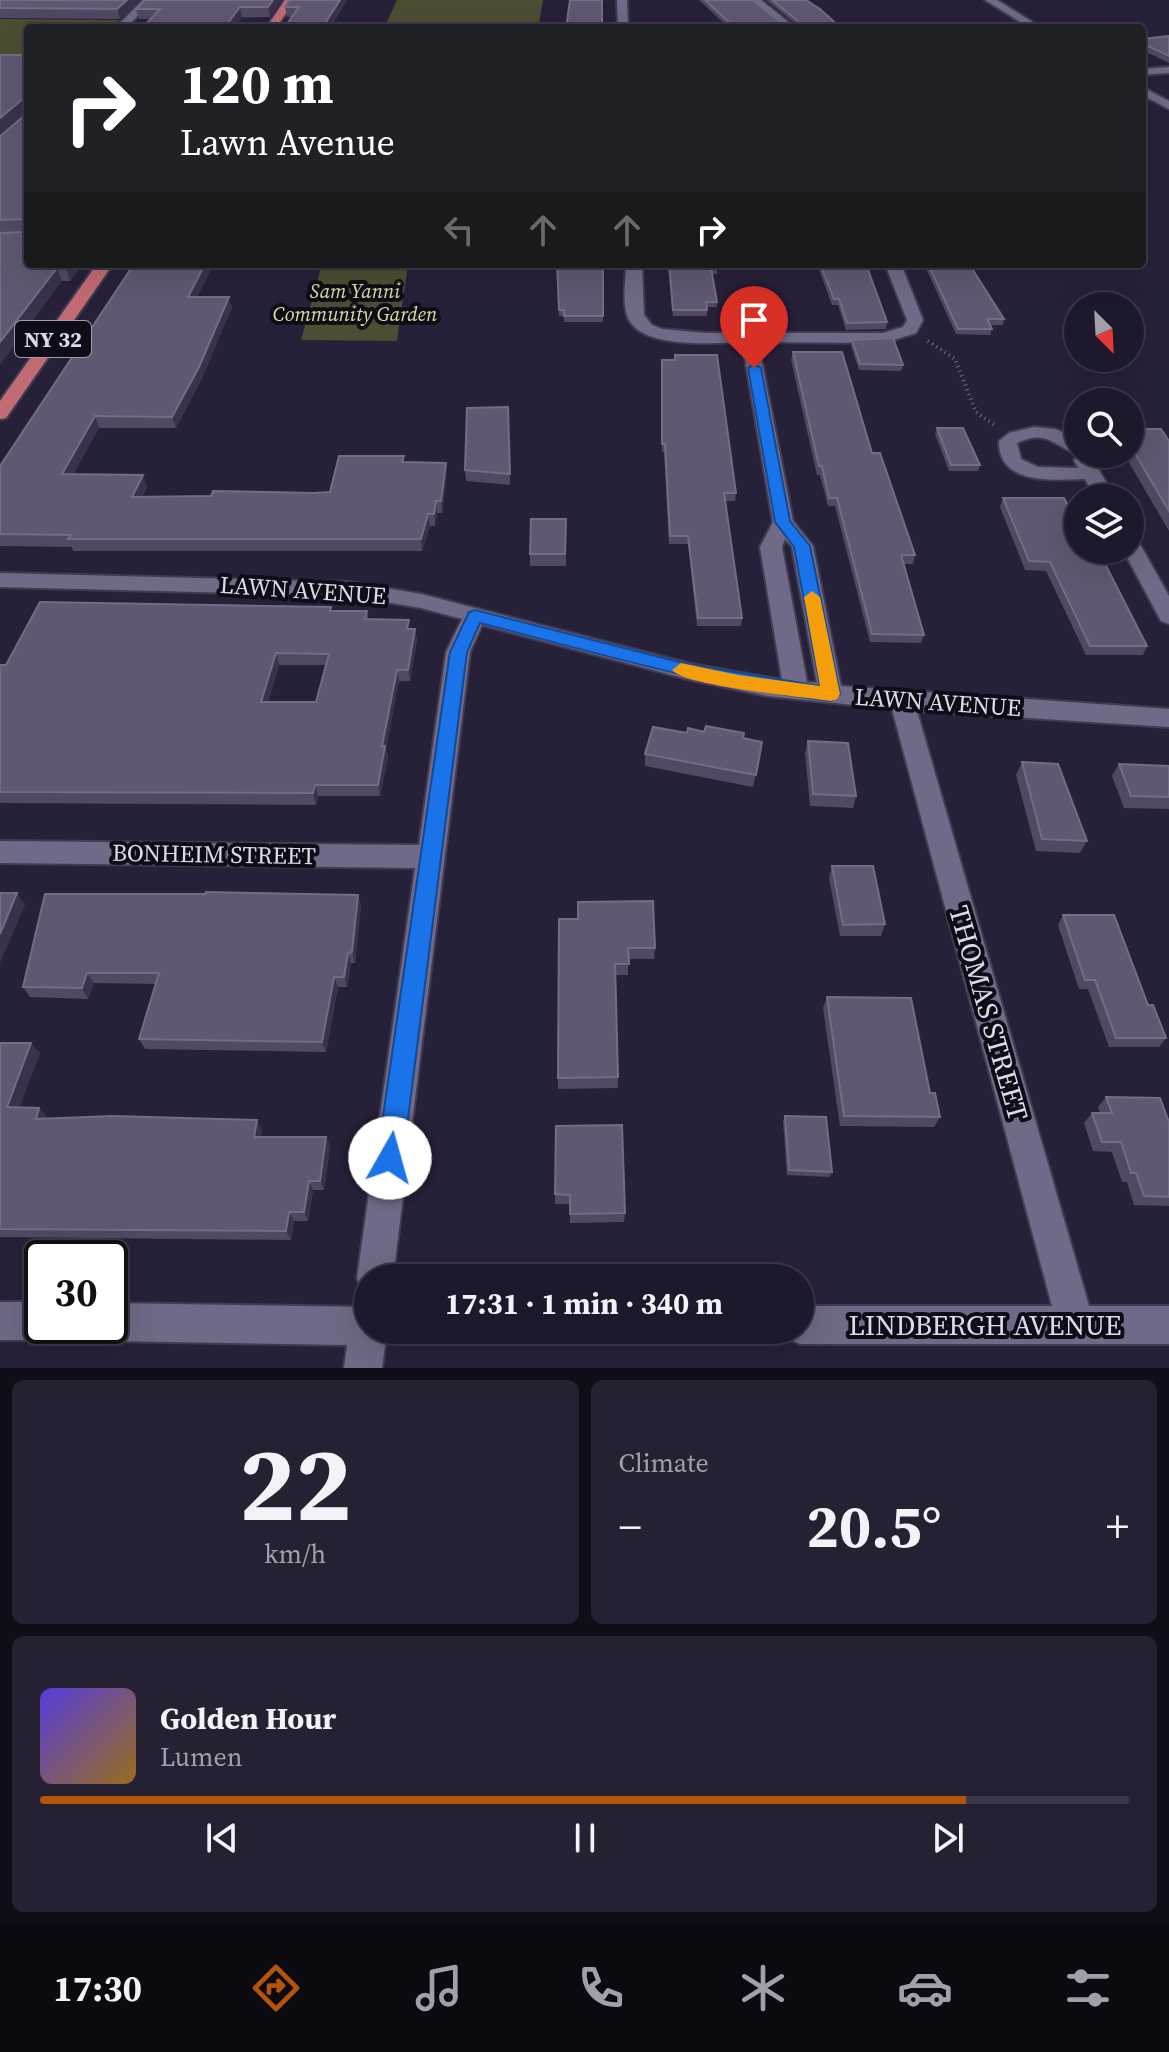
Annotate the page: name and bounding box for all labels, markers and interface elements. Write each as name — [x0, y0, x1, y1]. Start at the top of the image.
text: 120 m — [180, 45, 334, 122]
icon: right — [48, 56, 152, 160]
text: Lawn Avenue — [180, 118, 395, 167]
icon: left — [437, 208, 481, 252]
icon: ahead — [521, 208, 565, 252]
icon: ahead — [605, 208, 649, 252]
icon: right — [689, 208, 733, 252]
park label: Sam Yanni Community Garden — [273, 277, 438, 328]
pin — [720, 286, 788, 368]
north arrow — [1064, 292, 1144, 372]
map controls — [1064, 292, 1144, 564]
icon: arrive — [732, 298, 776, 342]
road number: NY 32 — [15, 321, 91, 357]
button: search — [1064, 388, 1144, 468]
button: layers — [1064, 484, 1144, 564]
street label: LAWN AVENUE — [219, 568, 387, 612]
street label: LAWN AVENUE — [854, 680, 1022, 724]
street label: BONHEIM STREET — [112, 836, 317, 872]
street label: THOMAS STREET — [940, 901, 1038, 1125]
position arrow — [348, 1116, 432, 1200]
speed limit sign: 30 — [24, 1240, 128, 1344]
text: 17:31 · 1 min · 340 m — [445, 1283, 723, 1324]
street label: LINDBERGH AVENUE — [849, 1306, 1121, 1344]
text: 22 — [239, 1412, 352, 1555]
text: Climate — [619, 1445, 709, 1481]
text: 20.5° — [806, 1485, 941, 1567]
text: − — [619, 1496, 642, 1557]
text: + — [1106, 1496, 1129, 1557]
text: km/h — [264, 1536, 326, 1572]
text: Golden Hour — [160, 1698, 336, 1739]
text: Lumen — [160, 1739, 242, 1775]
icon: previous — [200, 1816, 244, 1860]
icon: pause — [563, 1816, 607, 1860]
icon: next — [926, 1816, 970, 1860]
icon: directions — [248, 1960, 304, 2016]
icon: music — [411, 1960, 467, 2016]
icon: phone — [573, 1960, 629, 2016]
icon: climate — [735, 1960, 791, 2016]
icon: car — [897, 1960, 953, 2016]
icon: filters — [1060, 1960, 1116, 2016]
text: 17:30 — [53, 1964, 142, 2013]

